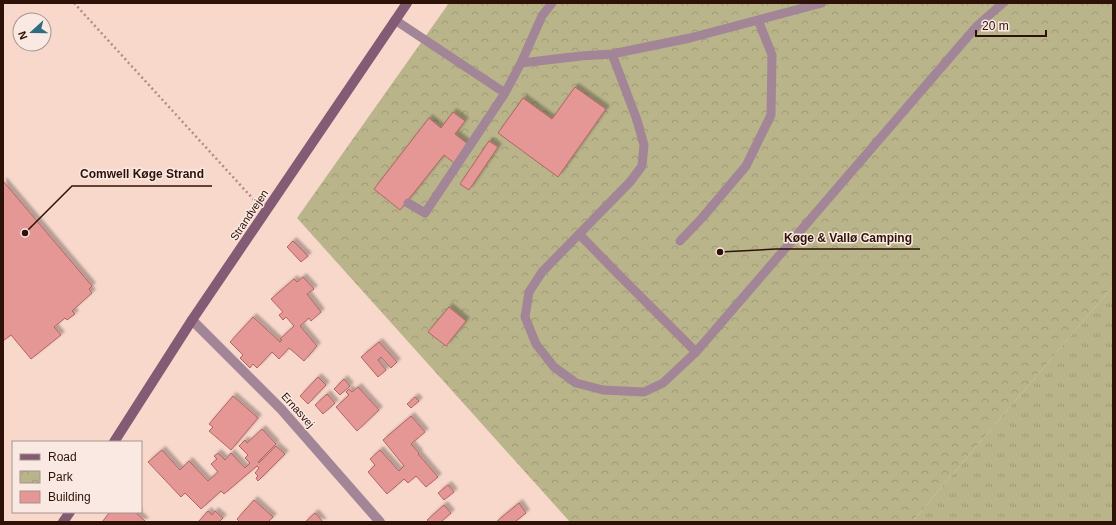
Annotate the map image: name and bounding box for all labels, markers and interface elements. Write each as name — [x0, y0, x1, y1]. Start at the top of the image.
north arrow — [12, 12, 52, 52]
scale bar — [976, 12, 1046, 38]
text: 20 m — [982, 19, 1009, 33]
text: N — [16, 30, 30, 41]
callout: Comwell Køge Strand — [72, 162, 212, 186]
text: Comwell Køge Strand — [80, 167, 204, 181]
street label: Strandvejen — [228, 187, 270, 243]
callout: Køge & Vallø Camping — [776, 225, 920, 249]
text: Køge & Vallø Camping — [784, 231, 912, 245]
street label: Ernasvej — [279, 390, 317, 430]
legend — [12, 441, 142, 513]
text: Road — [48, 450, 77, 464]
text: Park — [48, 470, 74, 484]
text: Building — [48, 490, 91, 504]

